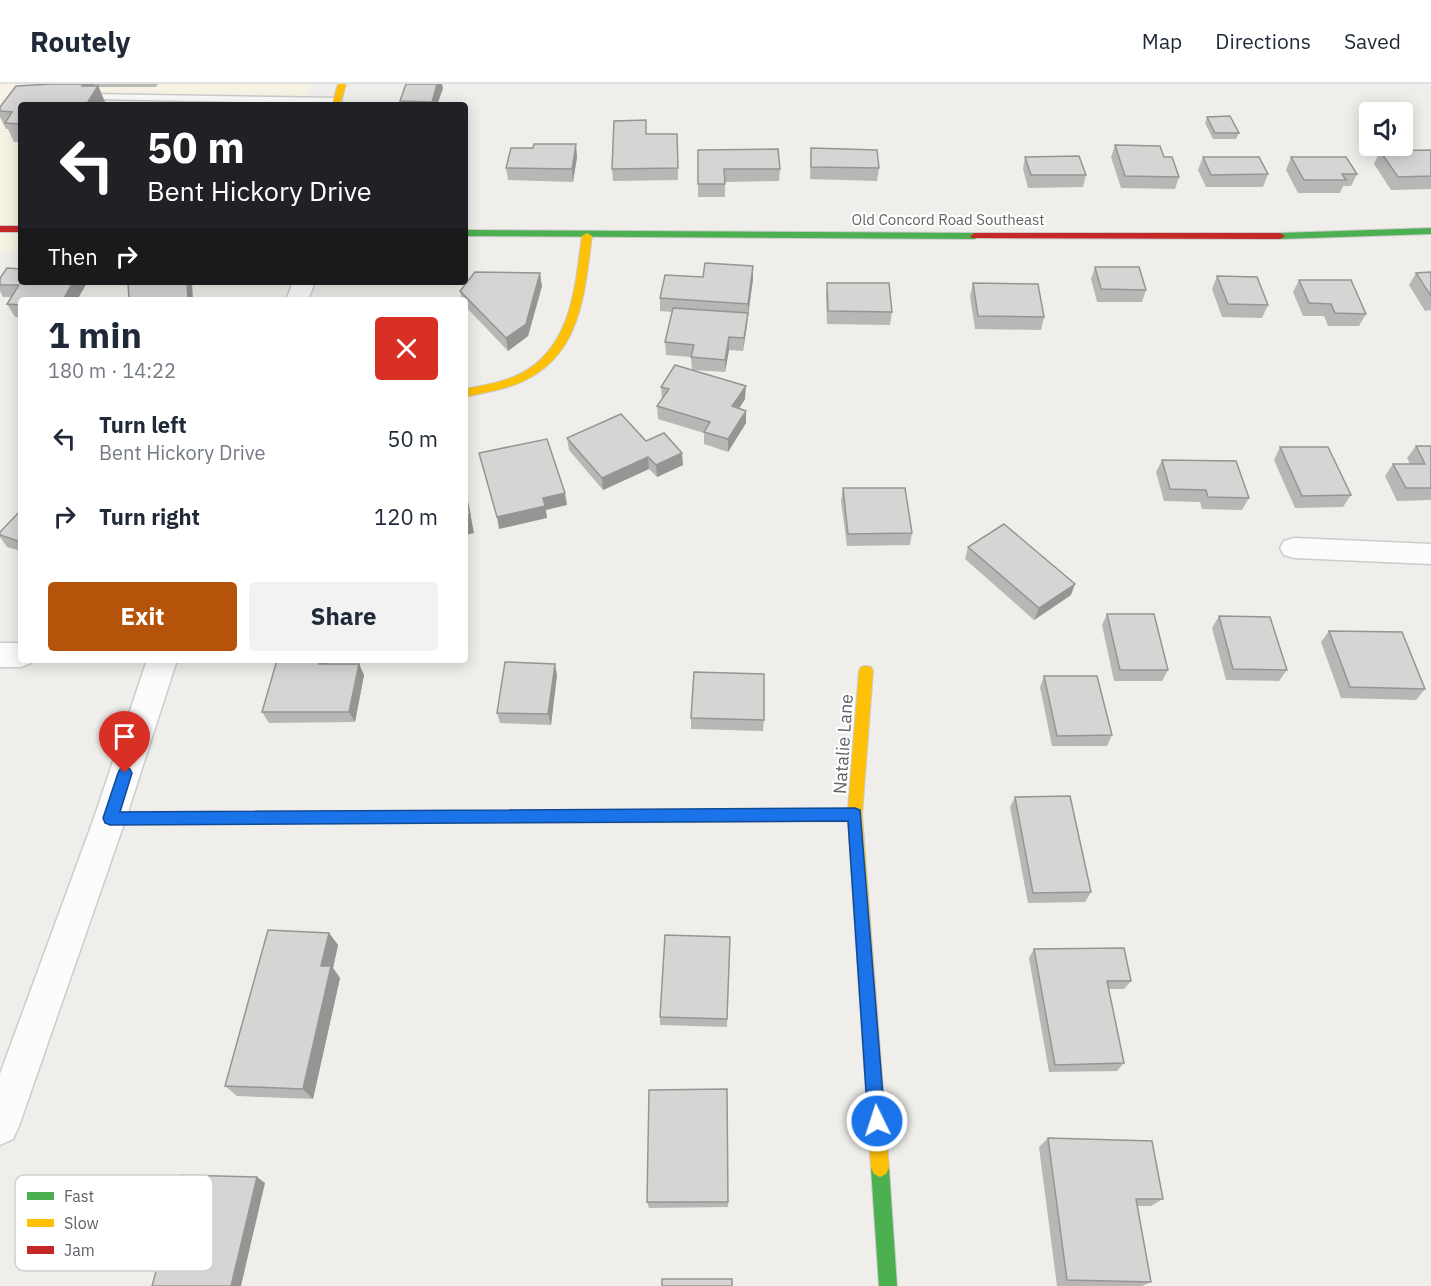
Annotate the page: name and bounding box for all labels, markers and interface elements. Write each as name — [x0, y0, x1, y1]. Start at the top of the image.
text: Routely — [30, 23, 131, 60]
text: Map — [1142, 27, 1182, 55]
text: Directions — [1215, 27, 1311, 55]
text: Saved — [1344, 27, 1401, 55]
map controls — [1359, 102, 1413, 156]
button: sound — [1359, 102, 1413, 156]
text: 50 m — [147, 120, 245, 175]
icon: left — [48, 126, 126, 204]
text: Bent Hickory Drive — [147, 173, 372, 208]
street label: Old Concord Road Southeast — [852, 210, 1044, 229]
icon: right — [110, 240, 143, 273]
text: Then — [48, 242, 98, 271]
text: 1 min — [48, 311, 142, 358]
button: close — [375, 317, 438, 380]
text: 180 m · 14:22 — [48, 357, 176, 384]
text: Turn left — [99, 410, 187, 439]
icon: left — [48, 422, 81, 455]
text: 50 m — [387, 424, 438, 453]
text: Bent Hickory Drive — [99, 439, 265, 466]
icon: right — [48, 500, 81, 533]
text: Turn right — [99, 502, 200, 531]
text: 120 m — [374, 502, 438, 531]
button: Exit — [48, 582, 237, 651]
button: Share — [249, 582, 438, 651]
street label: Natalie Lane — [828, 693, 858, 795]
pin — [99, 711, 150, 773]
icon: arrive — [108, 720, 141, 753]
position arrow — [845, 1089, 909, 1153]
legend — [15, 1175, 213, 1271]
text: Fast — [64, 1186, 94, 1206]
text: Slow — [64, 1213, 99, 1233]
text: Jam — [64, 1240, 95, 1260]

